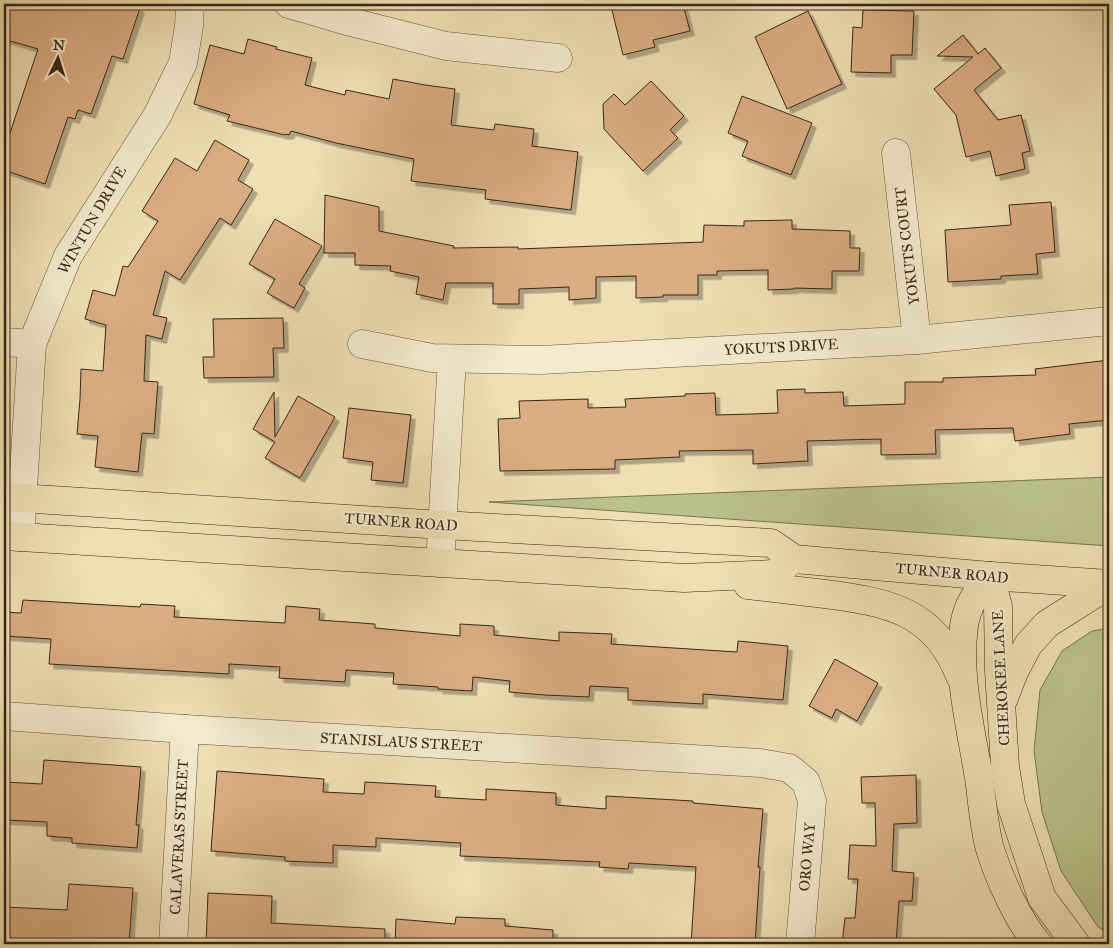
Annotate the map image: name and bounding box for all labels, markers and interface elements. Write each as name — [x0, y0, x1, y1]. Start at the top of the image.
north arrow — [32, 32, 82, 82]
text: N — [52, 37, 66, 54]
street label: WINTUN DRIVE — [54, 163, 130, 277]
street label: YOKUTS COURT — [891, 186, 923, 306]
street label: YOKUTS DRIVE — [723, 335, 839, 359]
street label: TURNER ROAD — [344, 509, 458, 535]
street label: TURNER ROAD — [895, 559, 1009, 587]
street label: CHEROKEE LANE — [988, 609, 1014, 746]
street label: STANISLAUS STREET — [319, 729, 483, 755]
street label: CALAVERAS STREET — [166, 759, 192, 915]
street label: ORO WAY — [795, 821, 819, 892]

